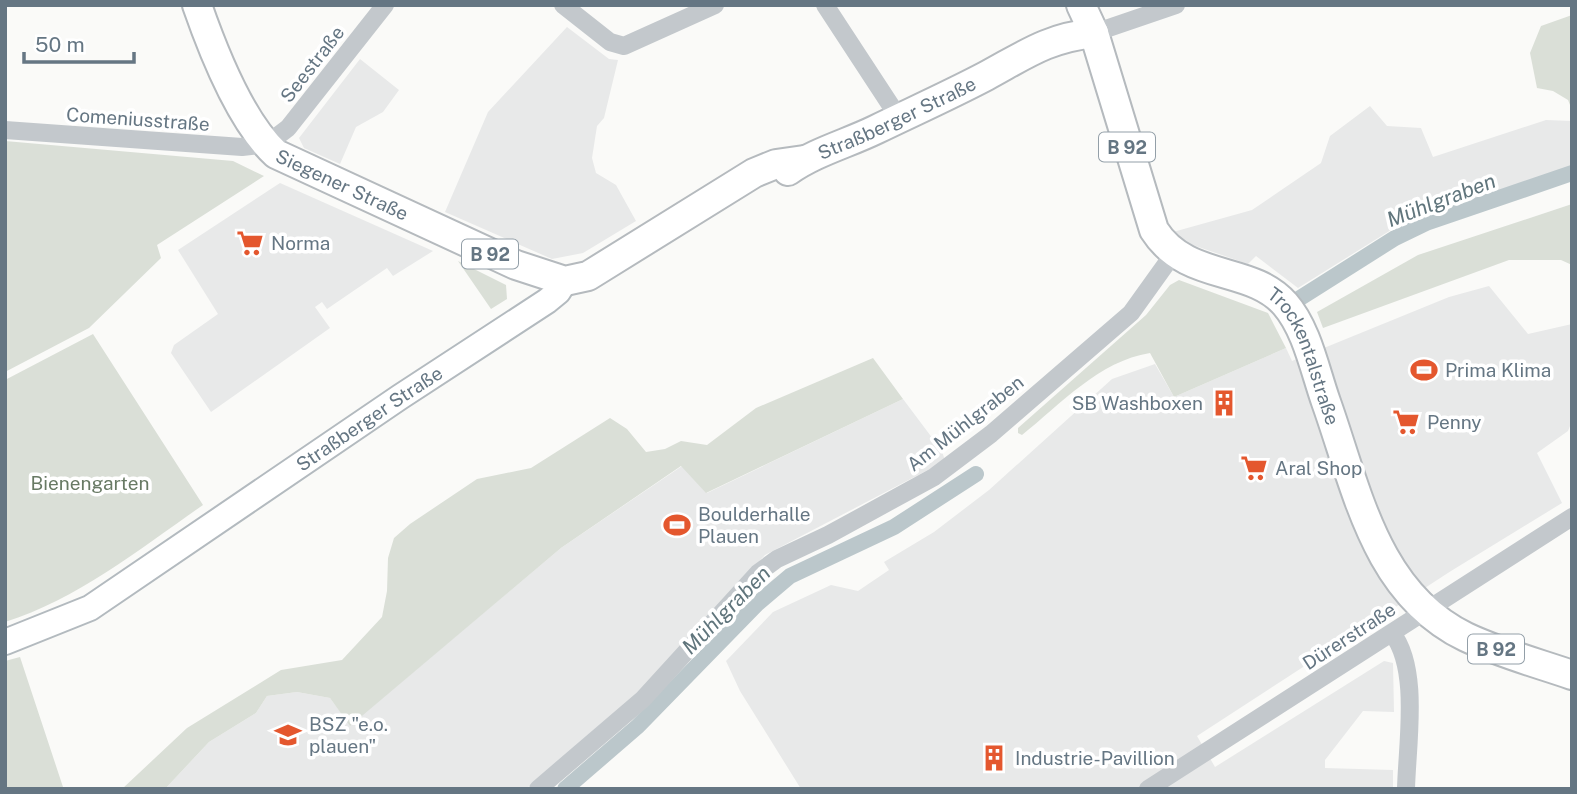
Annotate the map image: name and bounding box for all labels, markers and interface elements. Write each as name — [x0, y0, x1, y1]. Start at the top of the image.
scale bar — [24, 21, 135, 65]
street label: Seestraße — [275, 22, 349, 106]
text: 50 m — [35, 32, 85, 57]
street label: Straßberger Straße — [814, 72, 979, 164]
street label: Comeniusstraße — [66, 103, 210, 135]
road number: B 92 — [1099, 132, 1155, 162]
street label: Siegener Straße — [272, 144, 412, 225]
water label: Mühlgraben — [1383, 168, 1499, 232]
supermarket icon: Norma — [235, 228, 265, 258]
place label: Norma — [271, 232, 330, 254]
road number: B 92 — [462, 240, 518, 268]
street label: Trockentalstraße — [1264, 282, 1344, 428]
sports icon: Prima Klima — [1409, 355, 1439, 385]
place label: Prima Klima — [1445, 359, 1551, 381]
street label: Straßberger Straße — [292, 361, 446, 475]
street label: Am Mühlgraben — [902, 371, 1028, 475]
building icon: SB Washboxen — [1209, 388, 1239, 418]
place label: SB Washboxen — [1072, 392, 1203, 414]
supermarket icon: Penny — [1391, 407, 1421, 437]
place label: Penny — [1427, 411, 1481, 433]
supermarket icon: Aral Shop — [1239, 453, 1269, 483]
place label: Aral Shop — [1275, 457, 1362, 479]
park label: Bienengarten — [31, 472, 149, 494]
place label: Boulderhalle Plauen — [698, 503, 810, 547]
sports icon: Boulderhalle Plauen — [662, 510, 692, 540]
water label: Mühlgraben — [677, 561, 775, 659]
street label: Dürerstraße — [1299, 598, 1399, 674]
road number: B 92 — [1468, 634, 1524, 664]
place label: BSZ "e.o. plauen" — [309, 713, 388, 757]
school or university icon: BSZ "e.o. plauen" — [273, 720, 303, 750]
building icon: Industrie-Pavillion — [979, 743, 1009, 773]
place label: Industrie-Pavillion — [1015, 747, 1175, 769]

